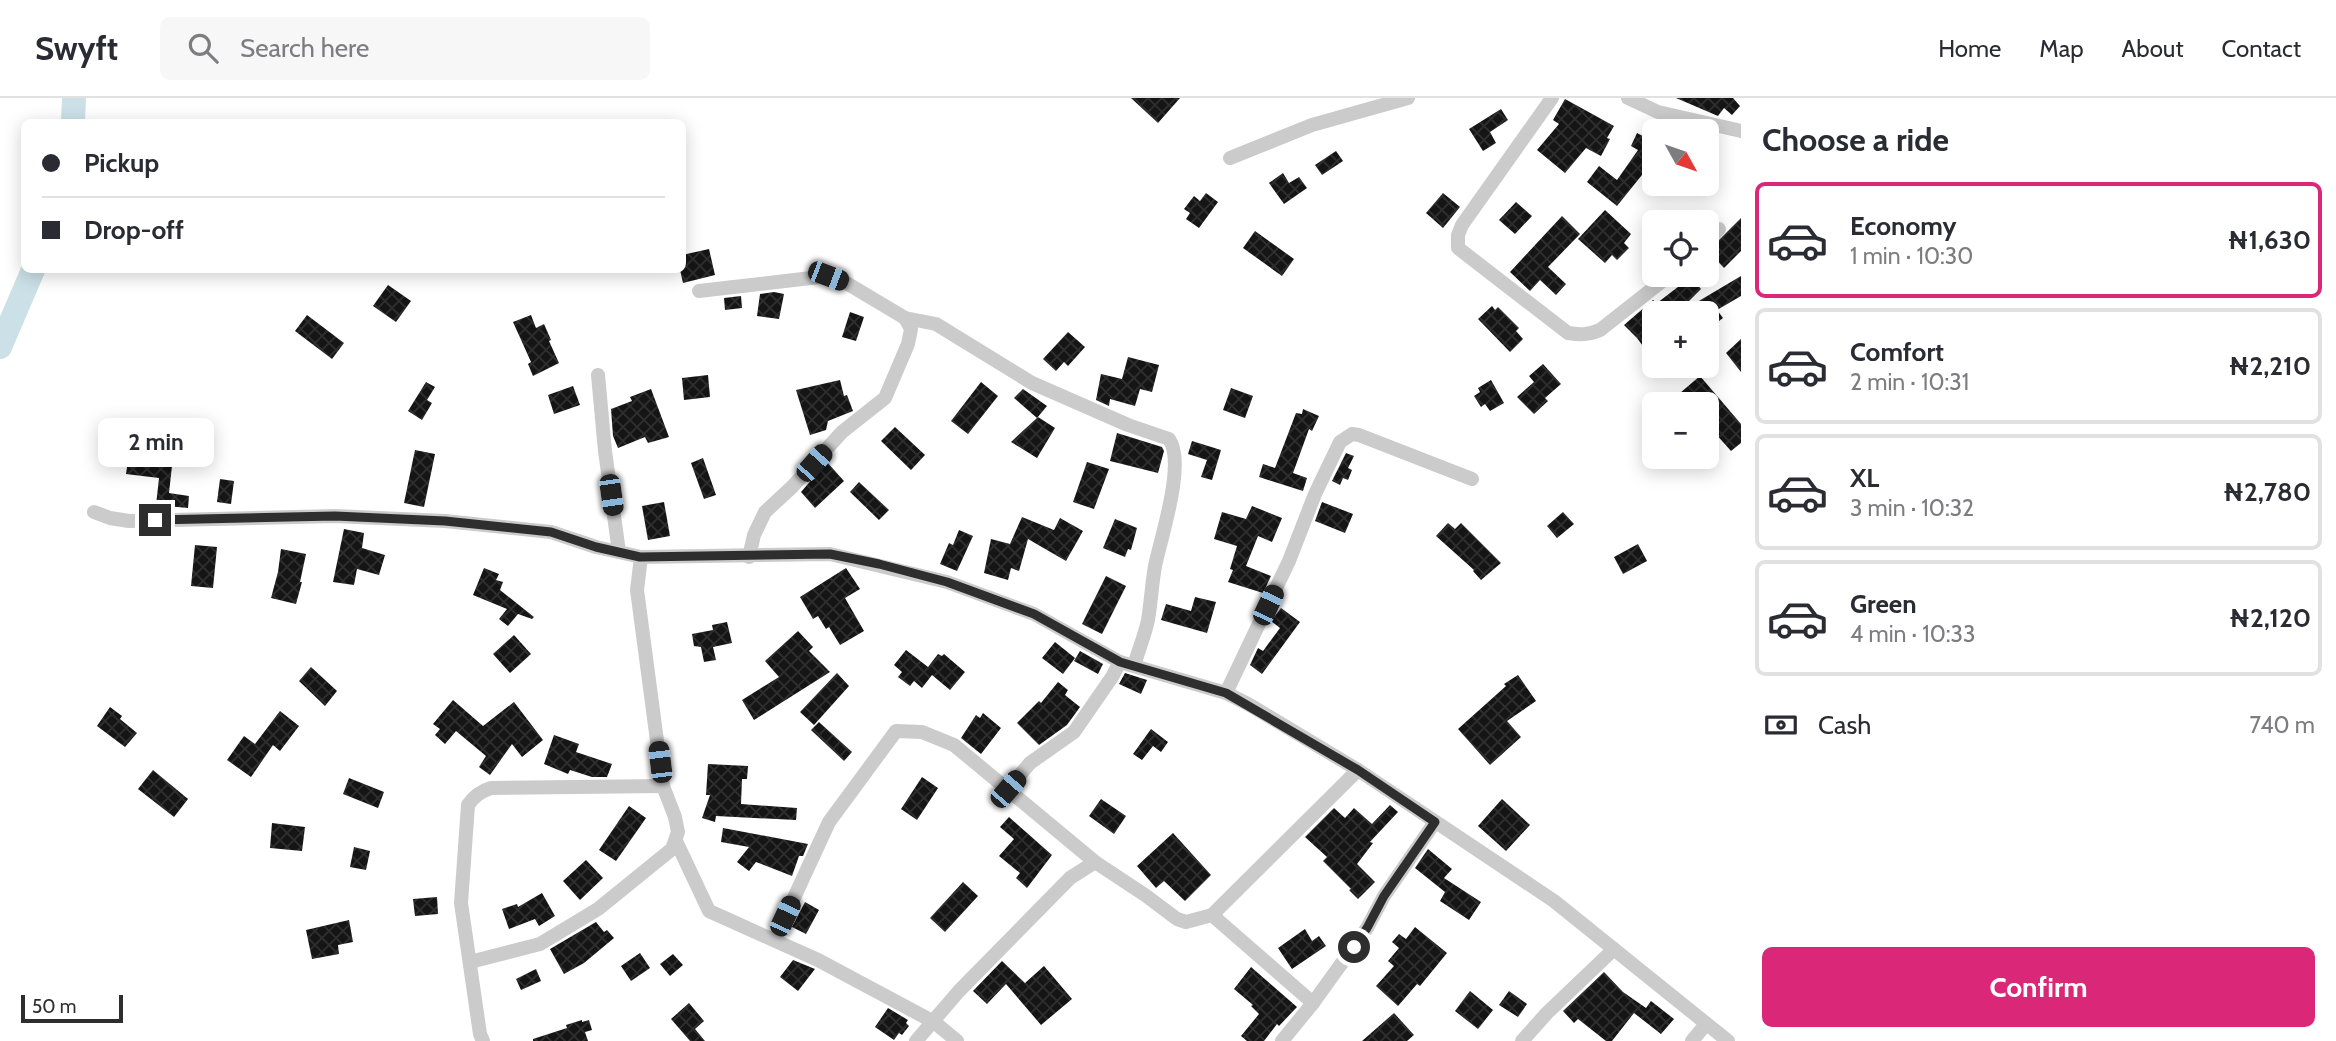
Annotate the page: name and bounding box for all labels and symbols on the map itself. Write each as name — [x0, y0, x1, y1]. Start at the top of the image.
north arrow — [1642, 119, 1718, 196]
car — [805, 259, 852, 293]
callout: 2 min — [97, 418, 213, 468]
car — [793, 440, 836, 486]
car — [598, 473, 625, 517]
route end — [139, 504, 171, 536]
car — [1250, 582, 1287, 628]
car — [648, 740, 673, 784]
car — [987, 766, 1030, 812]
car — [767, 893, 804, 939]
route start — [1338, 931, 1370, 963]
scale bar — [21, 992, 122, 1024]

